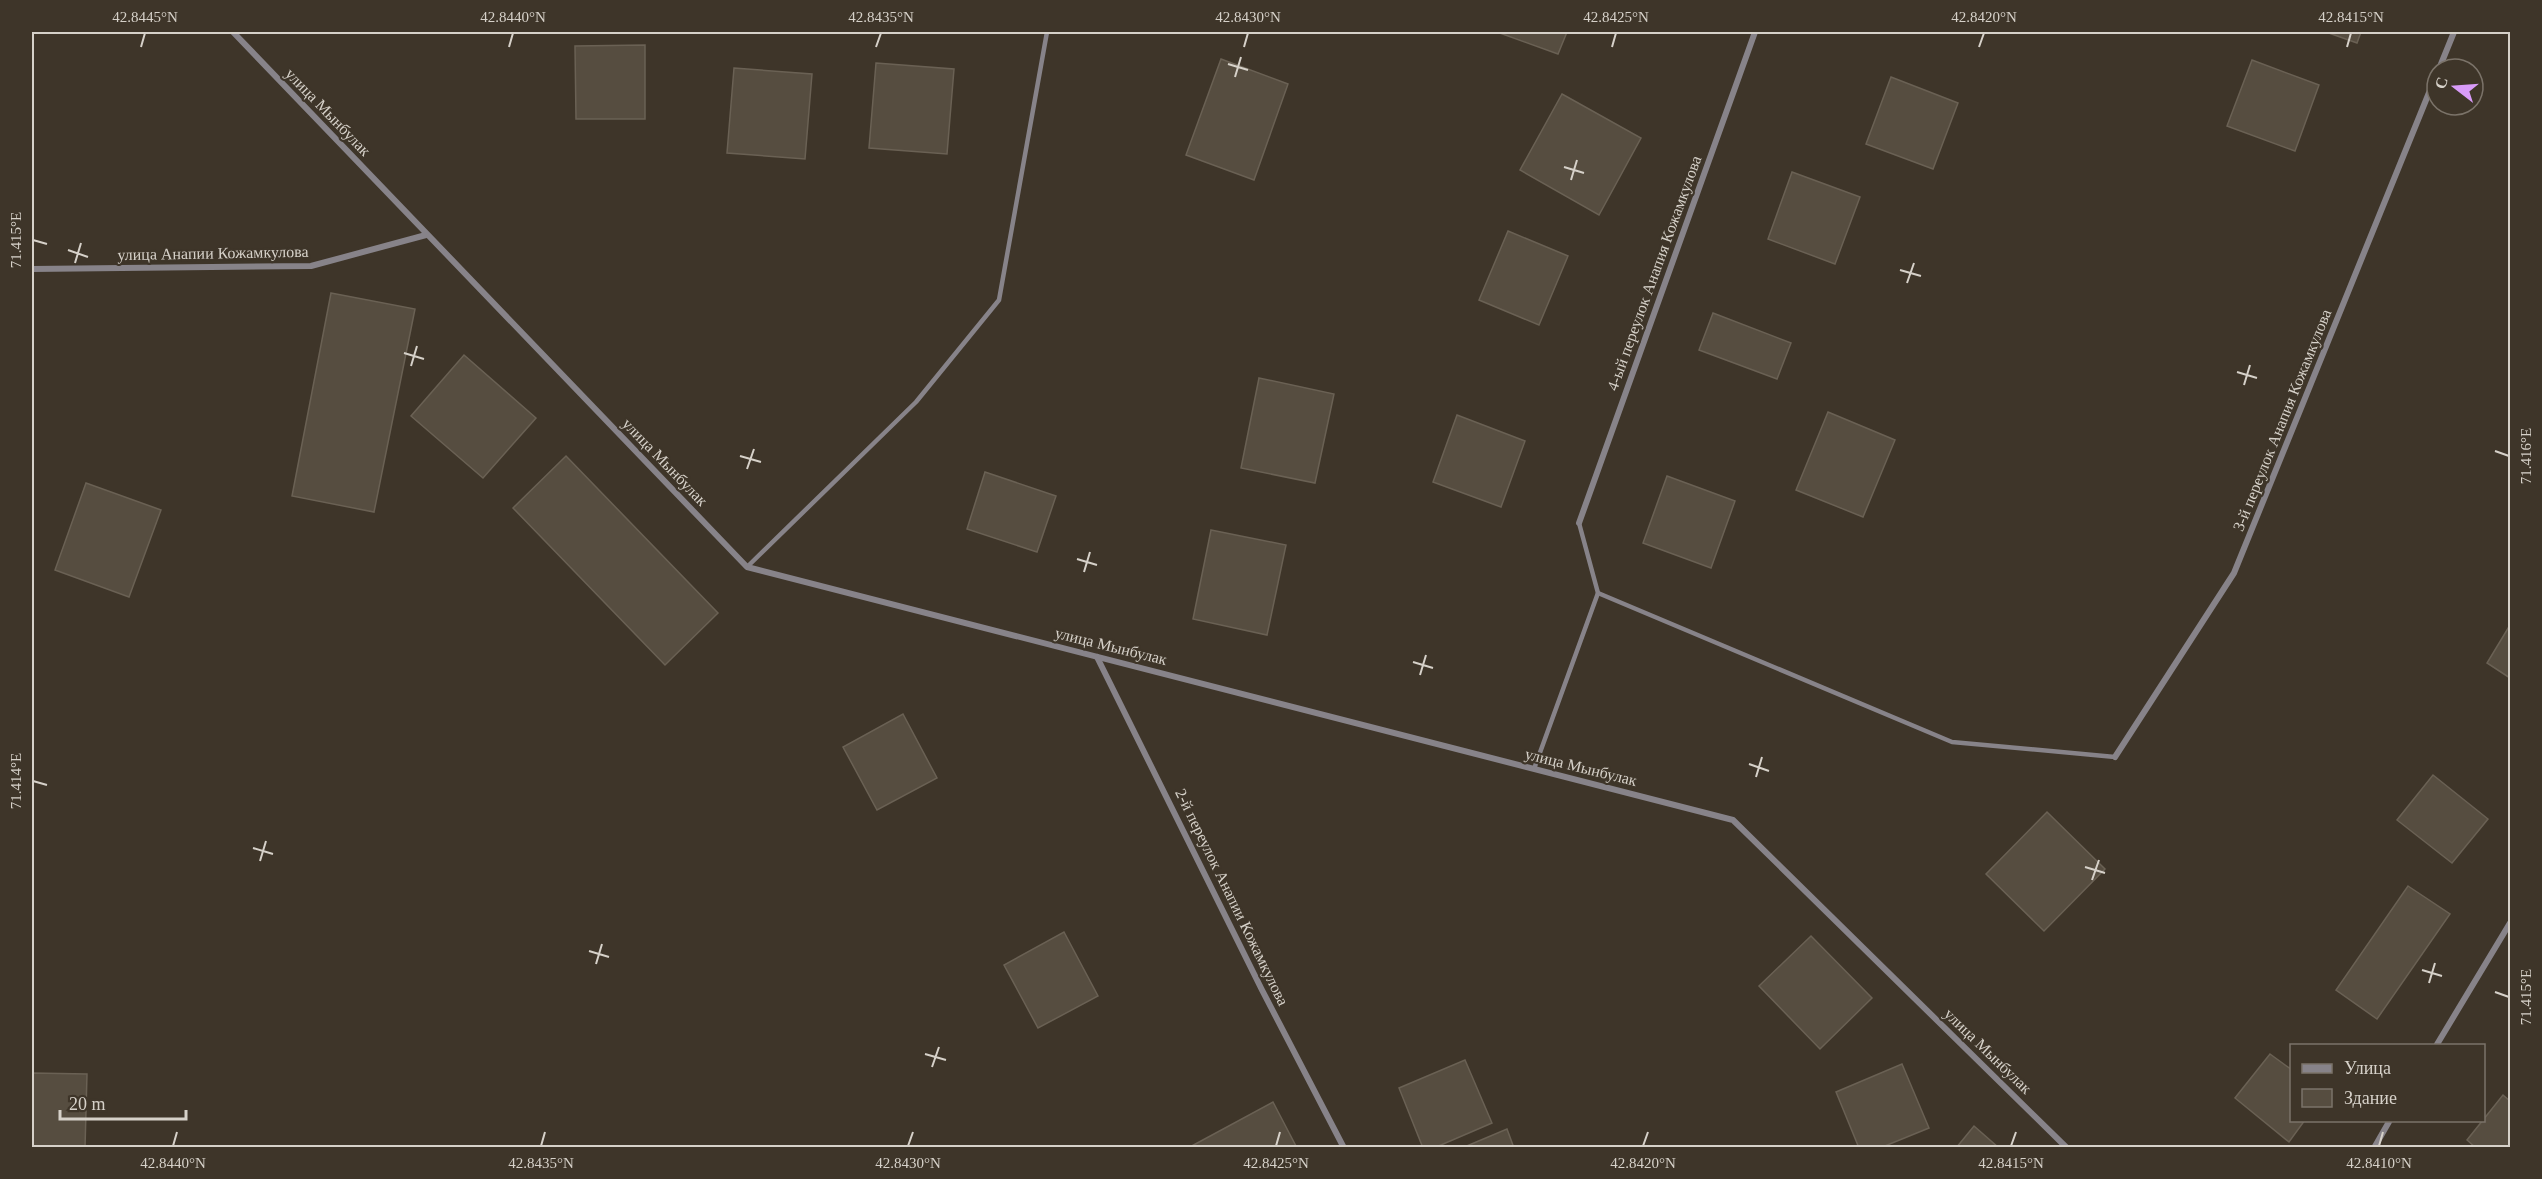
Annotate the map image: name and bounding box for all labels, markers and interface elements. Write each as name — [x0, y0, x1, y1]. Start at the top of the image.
text: 42.8445°N — [112, 9, 178, 25]
text: 42.8440°N — [480, 9, 546, 25]
text: 42.8435°N — [848, 9, 914, 25]
text: 42.8430°N — [1215, 9, 1281, 25]
text: 42.8425°N — [1583, 9, 1649, 25]
text: 42.8420°N — [1951, 9, 2017, 25]
text: 42.8415°N — [2318, 9, 2384, 25]
north arrow — [2425, 57, 2485, 117]
street label: улица Мынбулак — [281, 65, 374, 160]
text: С — [2431, 75, 2451, 91]
street label: 4-ый переулок Анапия Кожамкулова — [1604, 153, 1705, 393]
text: 71.415°E — [8, 212, 24, 268]
street label: улица Анапии Кожамкулова — [117, 243, 309, 264]
street label: 3-й переулок Анапия Кожамкулова — [2230, 307, 2335, 534]
street label: улица Мынбулак — [618, 415, 711, 510]
text: 71.416°E — [2518, 428, 2534, 484]
street label: улица Мынбулак — [1053, 624, 1169, 669]
street label: улица Мынбулак — [1523, 745, 1639, 790]
text: 71.414°E — [8, 753, 24, 809]
street label: 2-й переулок Анапии Кожамкулова — [1171, 786, 1292, 1009]
text: 71.415°E — [2518, 969, 2534, 1025]
street label: улица Мынбулак — [1940, 1005, 2035, 1098]
legend — [2290, 1044, 2485, 1122]
text: Улица — [2344, 1058, 2391, 1078]
scale bar — [60, 1083, 186, 1121]
text: Здание — [2344, 1088, 2397, 1108]
text: 20 m — [69, 1094, 106, 1114]
text: 42.8440°N — [140, 1155, 206, 1171]
text: 42.8435°N — [508, 1155, 574, 1171]
text: 42.8430°N — [875, 1155, 941, 1171]
text: 42.8425°N — [1243, 1155, 1309, 1171]
text: 42.8420°N — [1610, 1155, 1676, 1171]
text: 42.8415°N — [1978, 1155, 2044, 1171]
text: 42.8410°N — [2346, 1155, 2412, 1171]

